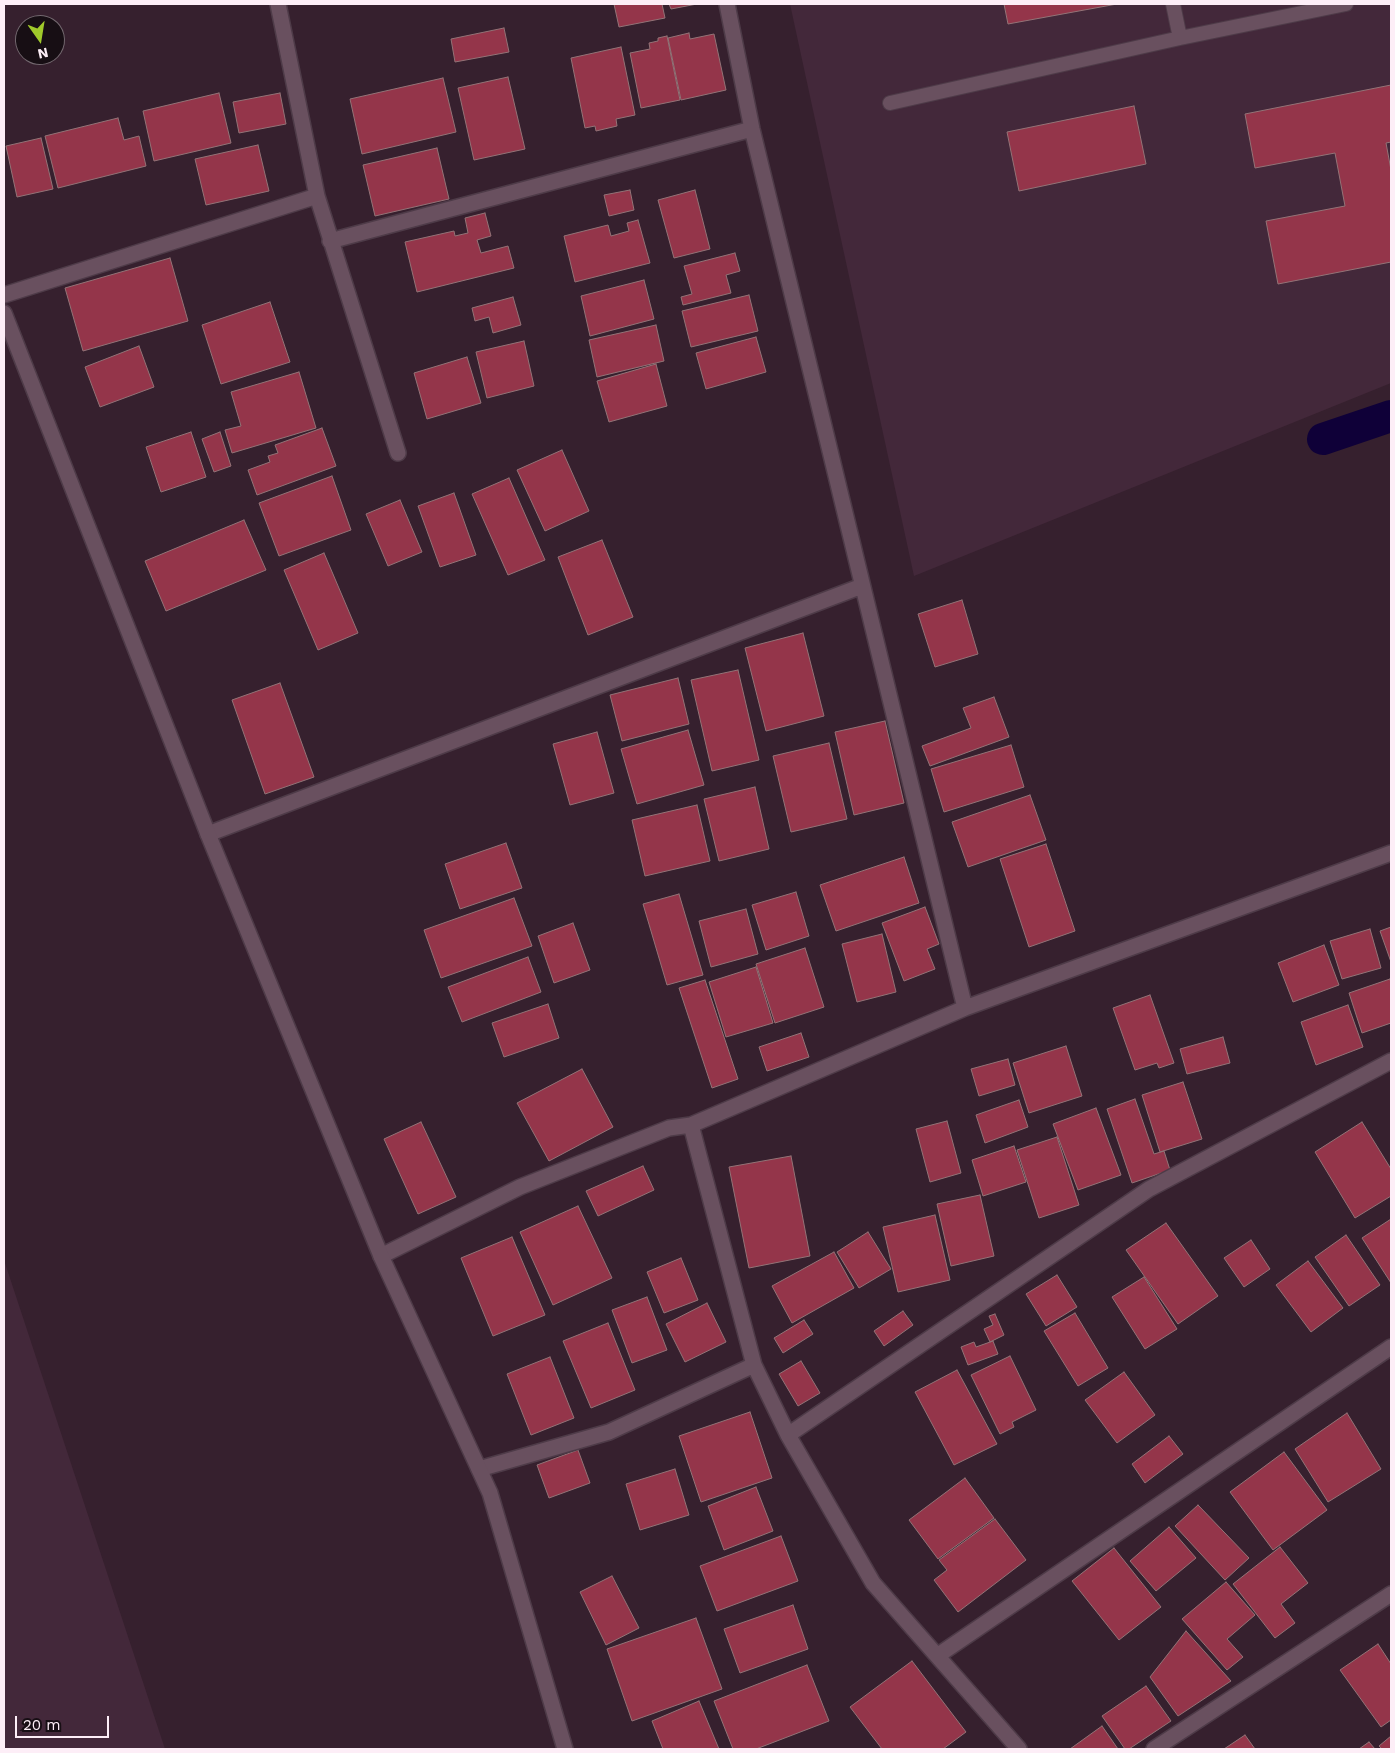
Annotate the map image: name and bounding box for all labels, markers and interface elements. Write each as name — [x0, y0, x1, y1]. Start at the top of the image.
north arrow — [15, 15, 65, 65]
text: N — [36, 45, 50, 63]
scale bar — [18, 1706, 111, 1738]
text: 20 m — [23, 1716, 61, 1734]

